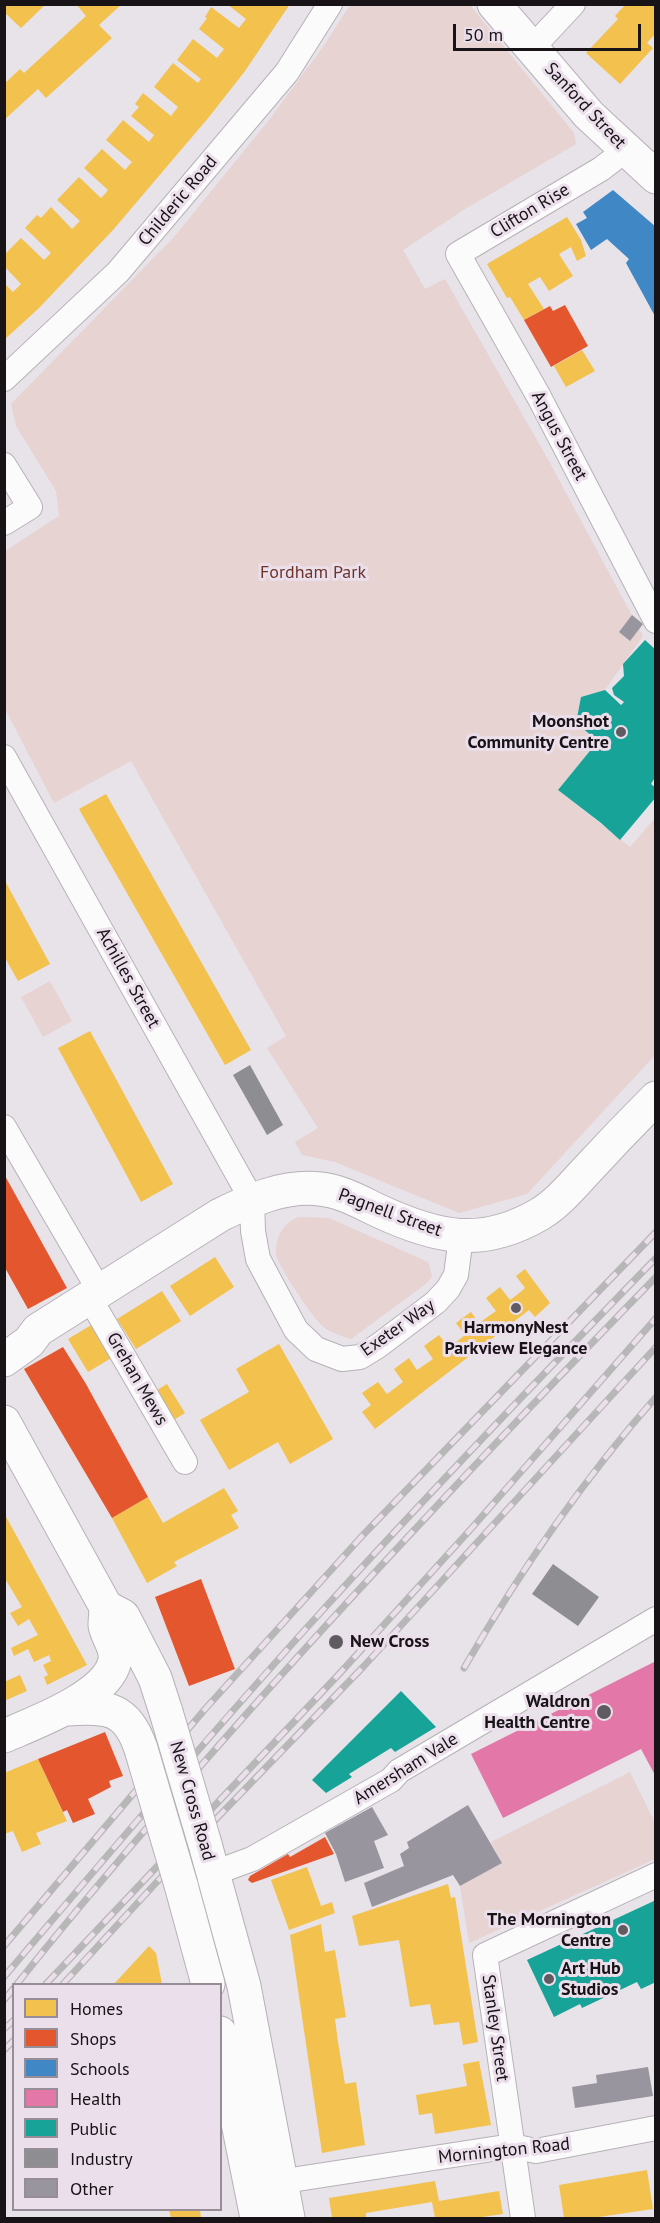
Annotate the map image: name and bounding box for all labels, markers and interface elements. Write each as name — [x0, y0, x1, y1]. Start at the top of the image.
scale bar — [456, 12, 644, 50]
text: 50 m — [464, 23, 503, 46]
street label: Sanford Street — [540, 58, 630, 154]
street label: Childeric Road — [134, 152, 222, 250]
street label: Clifton Rise — [487, 179, 573, 243]
street label: Angus Street — [526, 388, 592, 484]
park label: Fordham Park — [260, 562, 366, 584]
place label: Moonshot Community Centre — [467, 711, 609, 754]
marker: Moonshot Community Centre — [614, 725, 628, 739]
street label: Achilles Street — [92, 924, 164, 1032]
street label: Pagnell Street — [335, 1184, 445, 1242]
street label: Exeter Way — [357, 1295, 439, 1361]
marker: HarmonyNest Parkview Elegance — [509, 1301, 523, 1315]
place label: HarmonyNest Parkview Elegance — [445, 1317, 587, 1360]
street label: Grehan Mews — [102, 1329, 172, 1429]
place label: New Cross — [350, 1631, 429, 1653]
marker: New Cross — [327, 1633, 345, 1651]
place label: Waldron Health Centre — [484, 1691, 590, 1734]
marker: Waldron Health Centre — [595, 1703, 613, 1721]
street label: Amersham Vale — [350, 1728, 462, 1810]
street label: New Cross Road — [165, 1739, 219, 1863]
place label: The Mornington Centre — [487, 1909, 611, 1952]
marker: The Mornington Centre — [616, 1923, 630, 1937]
place label: Art Hub Studios — [561, 1958, 621, 2000]
marker: Art Hub Studios — [542, 1972, 556, 1986]
street label: Stanley Street — [477, 1973, 513, 2083]
legend — [12, 1983, 222, 2211]
text: Homes — [70, 1997, 123, 2020]
text: Shops — [70, 2027, 116, 2050]
text: Schools — [70, 2057, 130, 2080]
text: Health — [70, 2087, 121, 2110]
text: Public — [70, 2117, 117, 2140]
street label: Mornington Road — [437, 2133, 571, 2169]
text: Industry — [70, 2147, 133, 2170]
text: Other — [70, 2177, 114, 2200]

